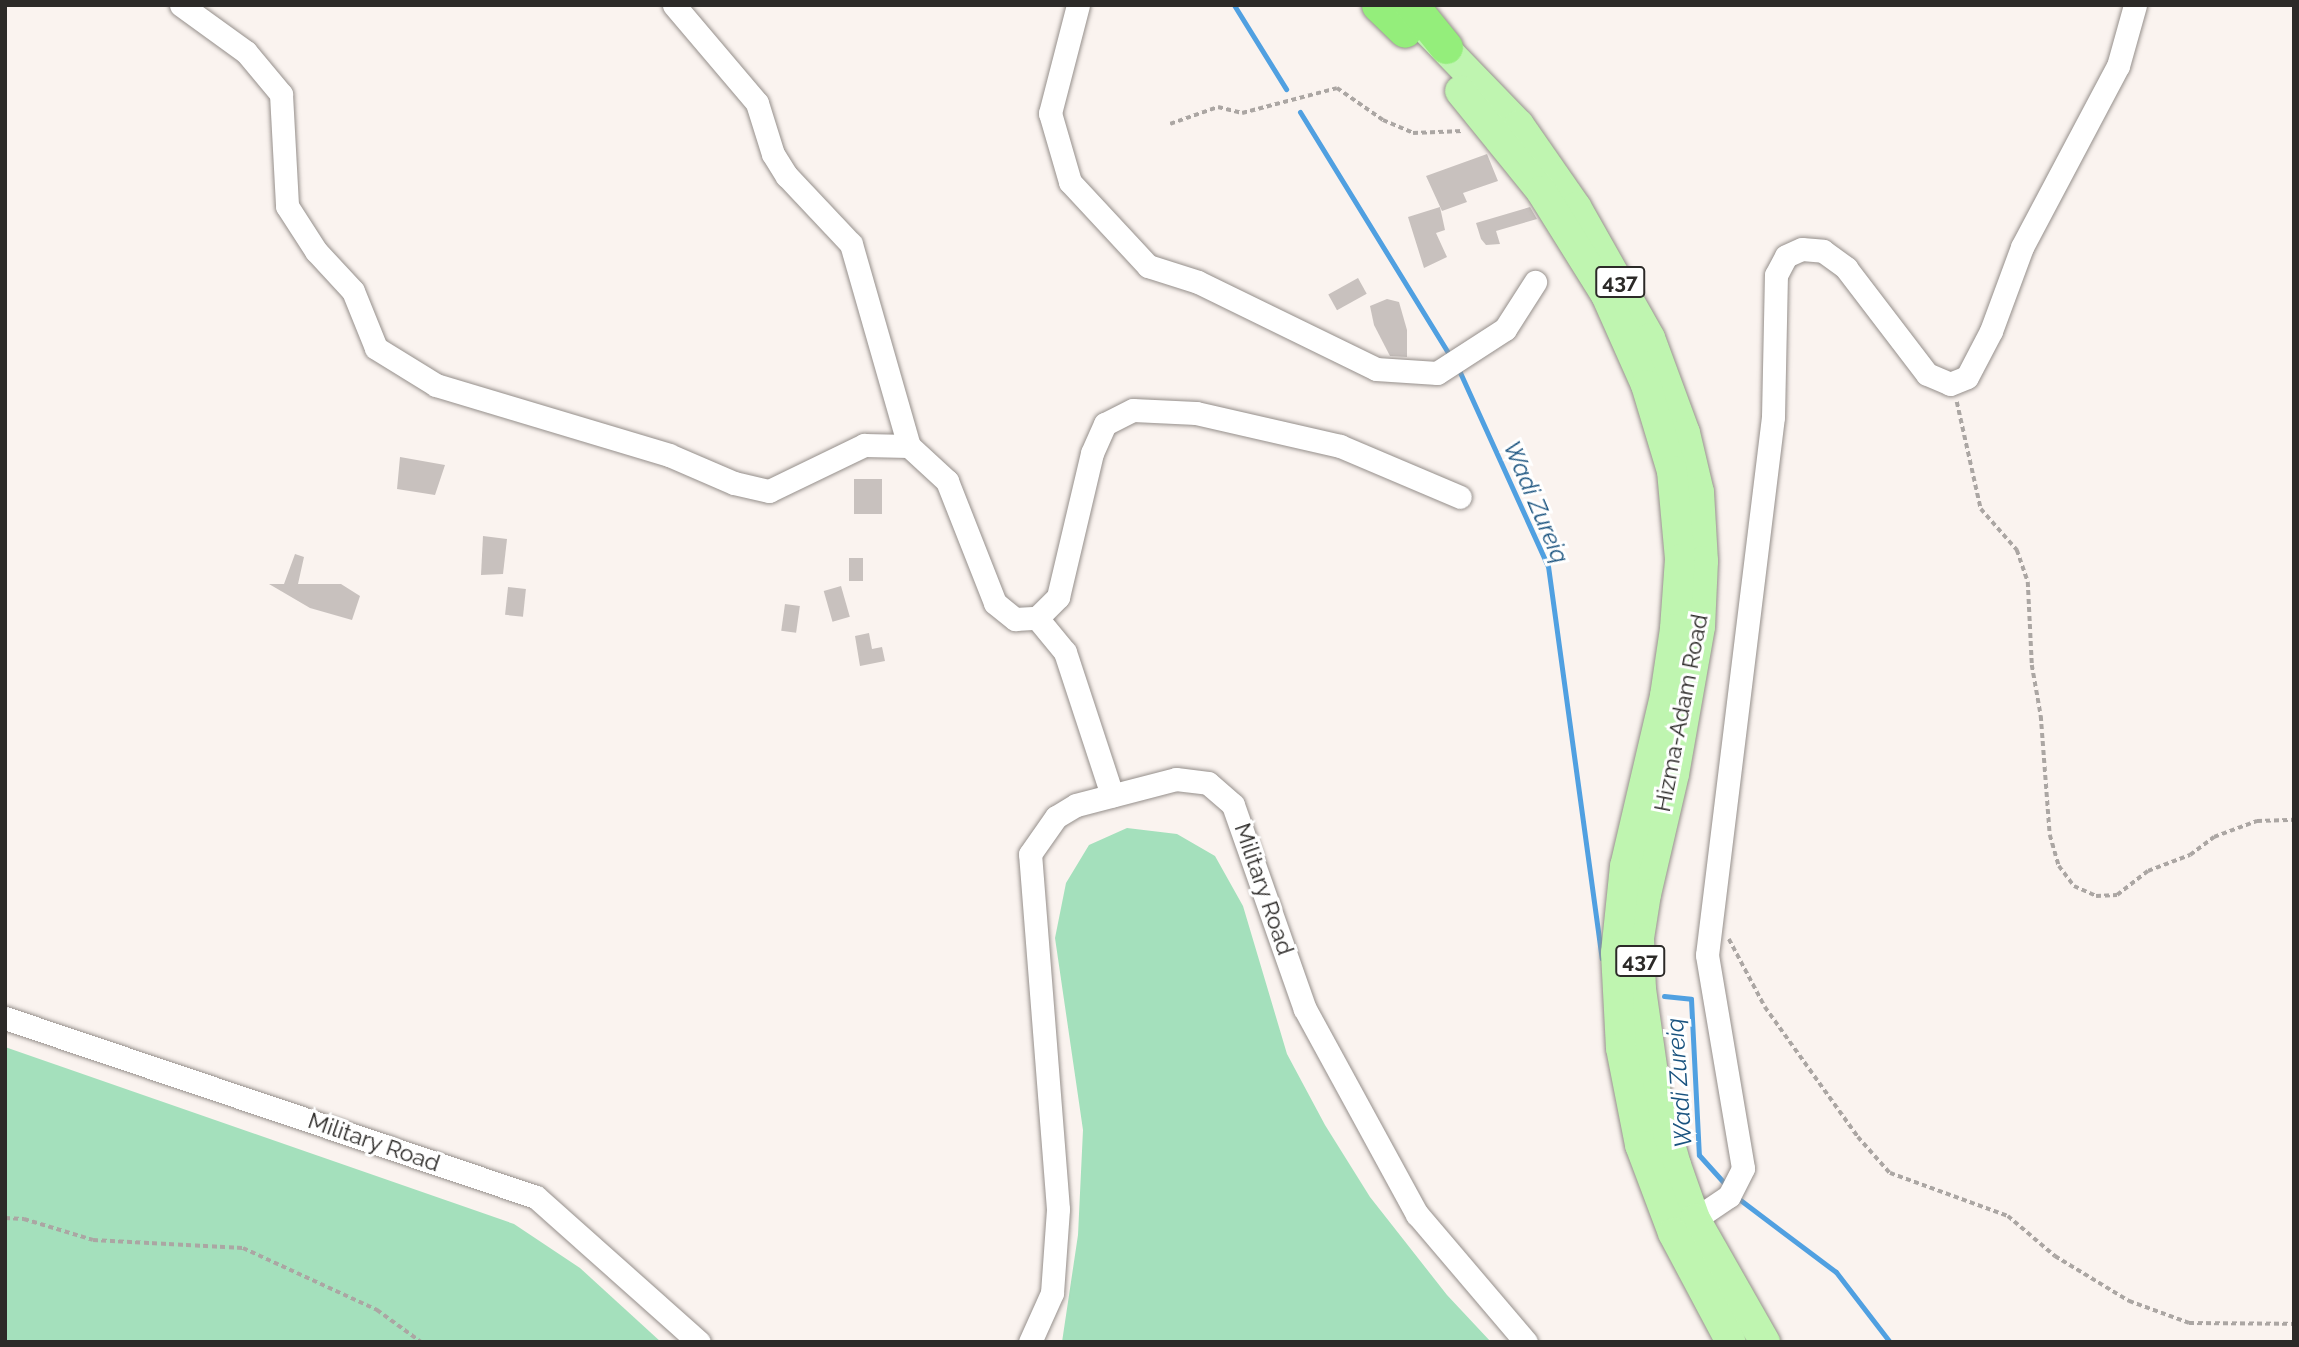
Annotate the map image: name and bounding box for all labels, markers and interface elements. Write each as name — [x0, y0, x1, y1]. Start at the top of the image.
road number: 437 — [1594, 264, 1646, 300]
water label: Wadi Zureiq — [1497, 436, 1575, 568]
street label: Hizma-Adam Road — [1648, 612, 1714, 814]
street label: Military Road — [1228, 819, 1300, 959]
road number: 437 — [1614, 944, 1666, 978]
water label: Wadi Zureiq — [1660, 1017, 1698, 1149]
street label: Military Road — [304, 1106, 444, 1178]

